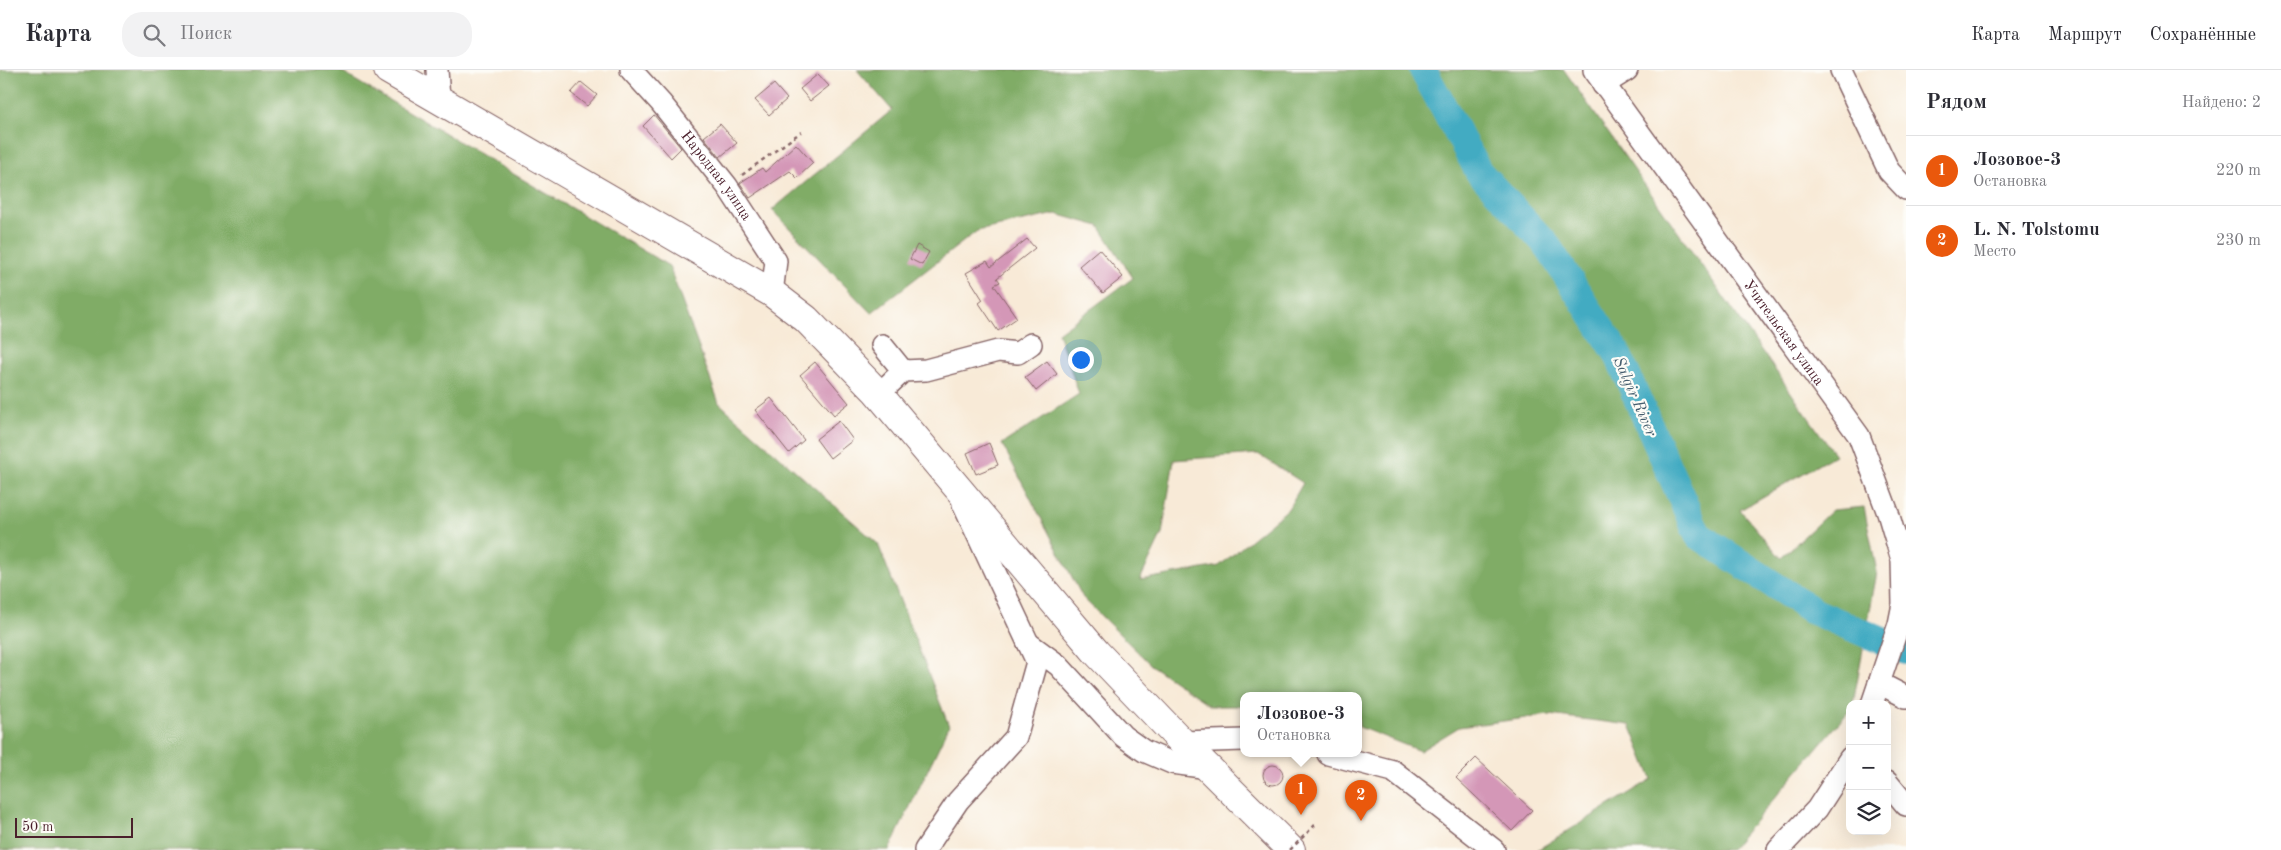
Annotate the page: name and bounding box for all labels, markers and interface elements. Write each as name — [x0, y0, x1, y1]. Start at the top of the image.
search box — [122, 12, 472, 57]
icon: search — [140, 21, 168, 49]
text: Карта — [25, 23, 92, 47]
text: Поиск — [180, 25, 232, 44]
text: Карта — [1971, 26, 2020, 44]
text: Маршрут — [2048, 26, 2122, 44]
text: Сохранённые — [2150, 26, 2256, 44]
text: Рядом — [1926, 92, 1987, 113]
text: Найдено: 2 — [2182, 95, 2261, 111]
street label: Народная улица — [677, 129, 754, 224]
text: Лозовое-3 — [1973, 151, 2061, 170]
text: 1 — [1937, 163, 1947, 179]
text: 220 m — [2216, 163, 2261, 179]
text: Остановка — [1973, 174, 2047, 190]
text: L. N. Tolstomu — [1973, 221, 2100, 240]
text: 2 — [1937, 233, 1947, 249]
text: 230 m — [2216, 233, 2261, 249]
text: Место — [1973, 244, 2016, 260]
street label: Учительская улица — [1740, 278, 1826, 389]
your location — [1068, 347, 1094, 373]
water label: Salgir River — [1609, 355, 1659, 440]
popup — [1240, 692, 1362, 757]
map controls — [1846, 700, 1891, 835]
button: + — [1846, 700, 1891, 745]
text: Лозовое-3 — [1257, 705, 1345, 724]
text: Остановка — [1257, 728, 1331, 744]
button: − — [1846, 745, 1891, 790]
pin: 1 — [1285, 774, 1317, 815]
pin: 2 — [1345, 780, 1377, 821]
button: layers — [1846, 790, 1891, 835]
scale bar — [15, 815, 132, 838]
text: 50 m — [22, 820, 53, 834]

